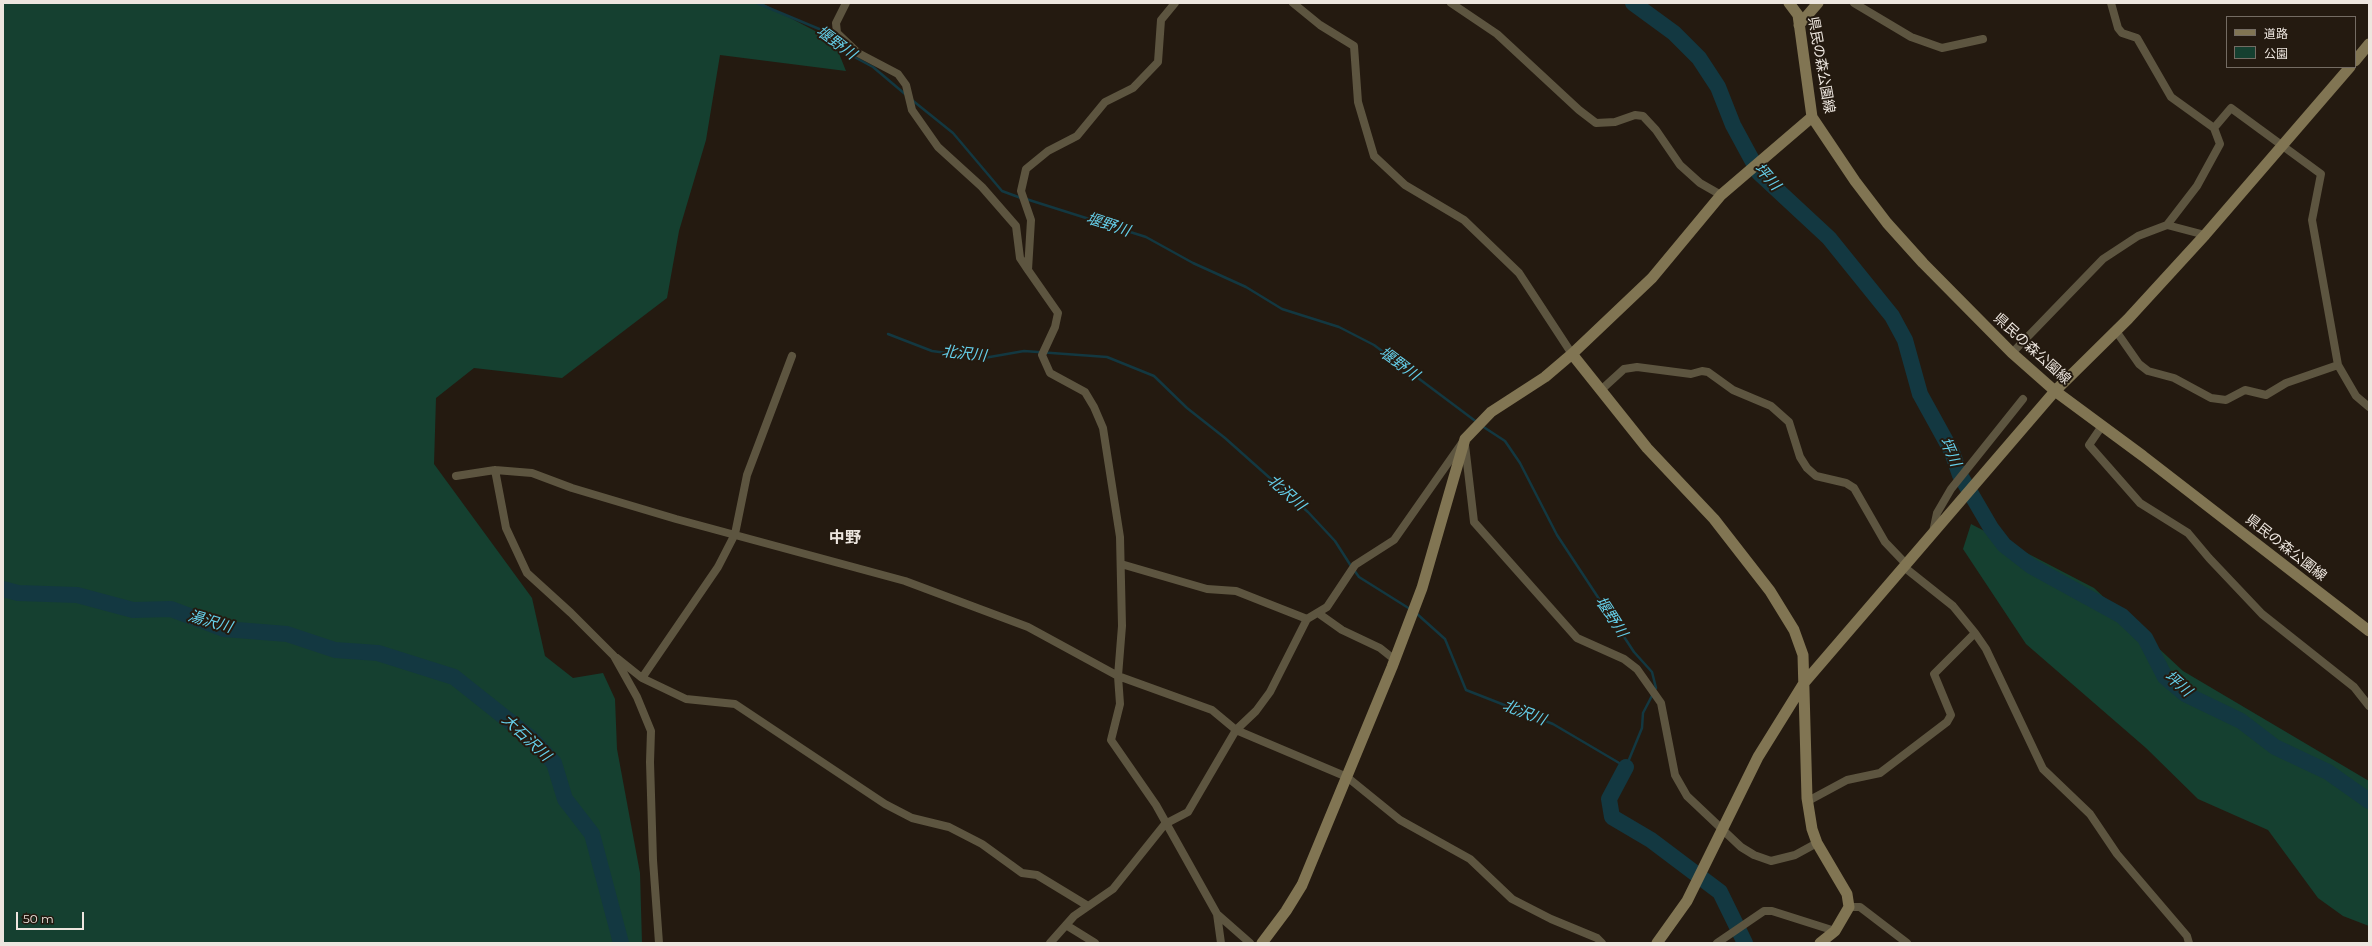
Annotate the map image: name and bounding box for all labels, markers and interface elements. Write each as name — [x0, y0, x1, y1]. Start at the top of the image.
street label: 県民の森公園線 — [1804, 15, 1838, 115]
legend — [2226, 16, 2356, 68]
water label: 堰野川 — [813, 22, 859, 64]
text: 道路 — [2264, 26, 2288, 41]
text: 公園 — [2264, 46, 2288, 61]
water label: 坪川 — [1750, 160, 1784, 194]
water label: 堰野川 — [1084, 209, 1132, 241]
street label: 県民の森公園線 — [1990, 310, 2074, 388]
water label: 北沢川 — [941, 343, 987, 365]
water label: 堰野川 — [1376, 343, 1422, 385]
water label: 坪川 — [1936, 435, 1964, 469]
water label: 北沢川 — [1263, 471, 1309, 515]
street label: 県民の森公園線 — [2242, 511, 2330, 585]
district label: 中野 — [829, 528, 861, 548]
water label: 堰野川 — [1591, 593, 1631, 641]
water label: 湯沢川 — [186, 607, 234, 637]
water label: 坪川 — [2161, 667, 2195, 701]
water label: 北沢川 — [1500, 697, 1548, 729]
water label: 大石沢川 — [498, 711, 554, 765]
scale bar — [18, 904, 86, 930]
text: 50 m — [23, 911, 54, 926]

